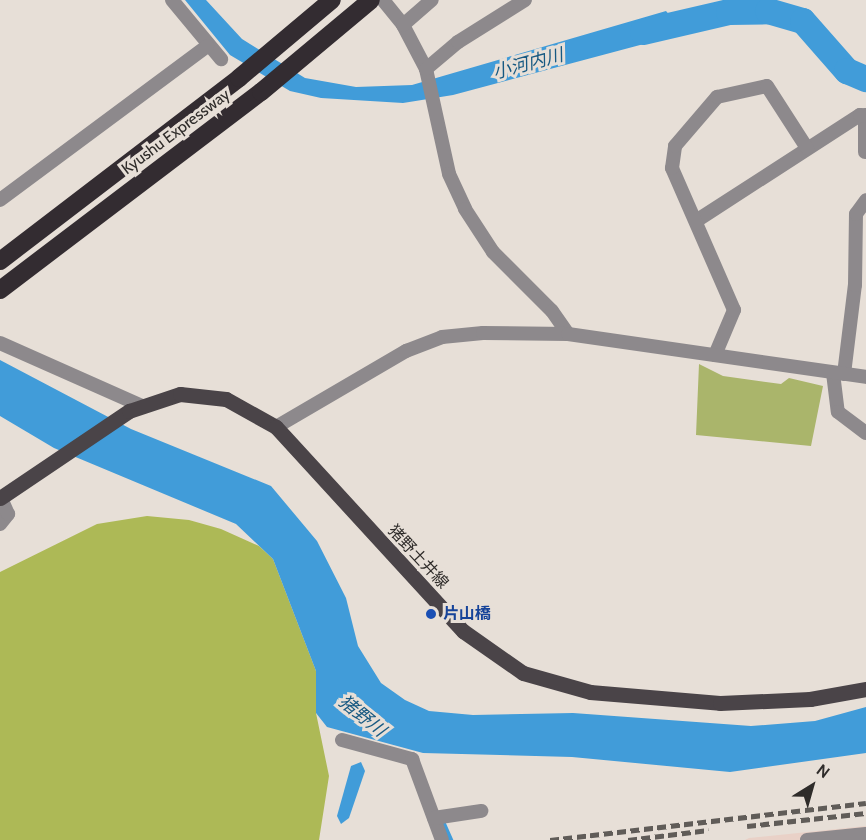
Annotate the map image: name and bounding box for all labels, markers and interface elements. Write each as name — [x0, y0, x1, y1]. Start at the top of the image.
water label: 小河内川 — [490, 44, 566, 84]
street label: Kyushu Expressway — [118, 85, 234, 179]
street label: 猪野土井線 — [384, 521, 452, 593]
place label: 片山橋 — [443, 604, 491, 624]
marker: 片山橋 — [424, 607, 438, 621]
water label: 猪野川 — [334, 691, 390, 741]
north arrow — [782, 756, 842, 816]
text: N — [813, 760, 833, 782]

